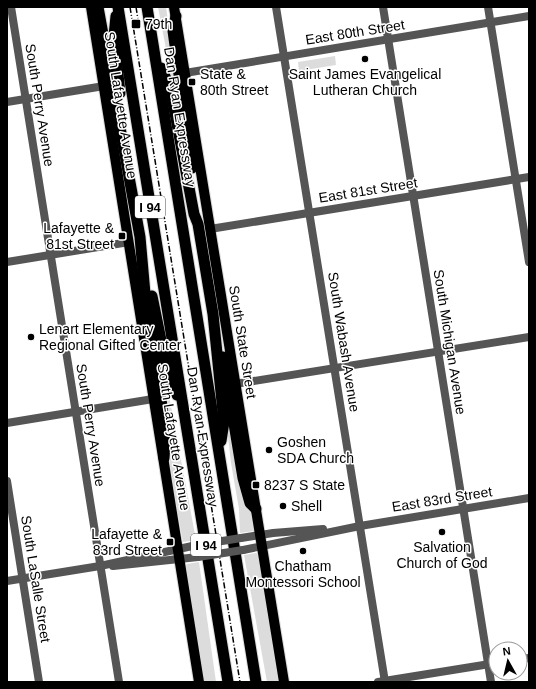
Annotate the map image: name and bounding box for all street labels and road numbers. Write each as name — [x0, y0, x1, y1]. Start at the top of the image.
street label: East 80th Street — [304, 16, 406, 48]
street label: South Lafayette Avenue — [101, 30, 141, 180]
street label: South Perry Avenue — [22, 42, 58, 168]
street label: Dan Ryan Expressway — [161, 46, 199, 188]
street label: East 81st Street — [318, 174, 419, 206]
road number: I 94 — [135, 196, 165, 218]
street label: South Michigan Avenue — [431, 268, 469, 416]
street label: South Wabash Avenue — [325, 271, 363, 413]
street label: South State Street — [226, 284, 260, 400]
street label: South Perry Avenue — [73, 362, 109, 488]
street label: South Lafayette Avenue — [154, 362, 194, 512]
street label: Dan Ryan Expressway — [184, 366, 222, 508]
street label: East 83rd Street — [391, 483, 493, 515]
street label: South LaSalle Street — [18, 514, 54, 644]
road number: I 94 — [191, 534, 221, 556]

